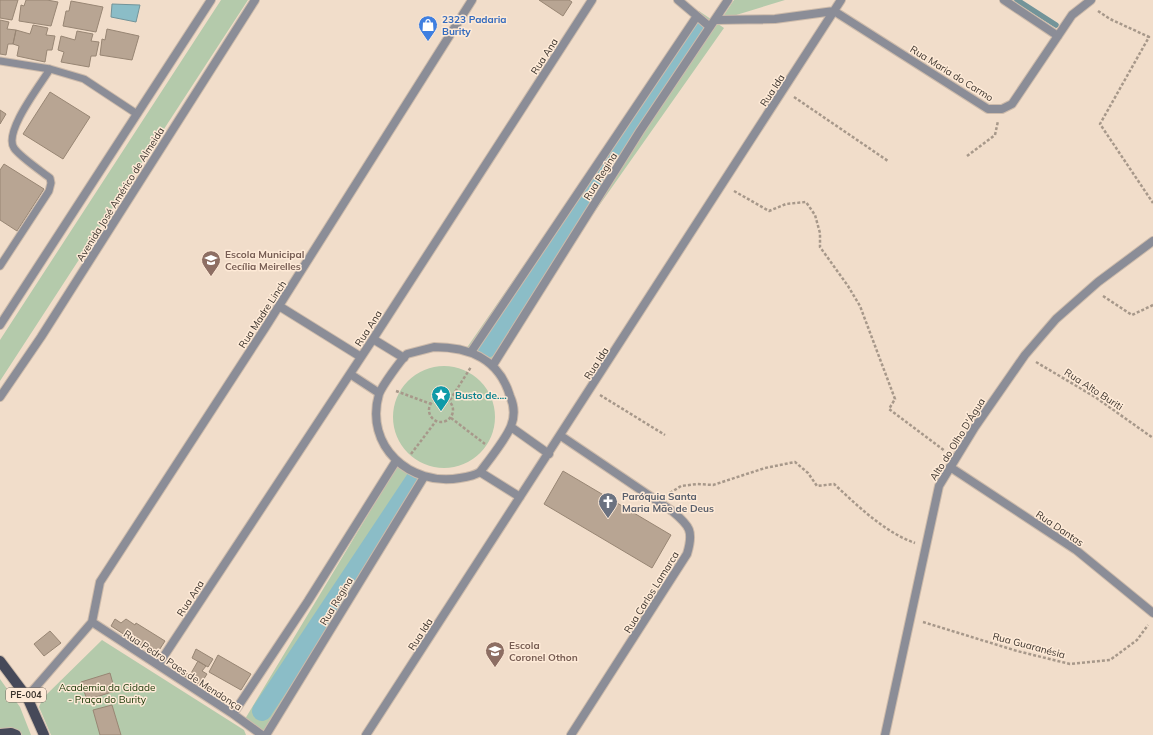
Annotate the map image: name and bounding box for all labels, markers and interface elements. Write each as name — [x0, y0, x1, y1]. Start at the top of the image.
place label: 2323 Padaria Burity — [442, 13, 507, 38]
shop icon: 2323 Padaria Burity — [417, 14, 439, 42]
street label: Rua Ana — [528, 36, 561, 77]
street label: Rua Maria do Carmo — [908, 43, 996, 104]
street label: Rua Ida — [757, 72, 788, 109]
street label: Avenida José Américo de Almeida — [74, 125, 167, 264]
street label: Rua Regina — [581, 150, 620, 203]
place label: Escola Municipal Cecília Meirelles — [225, 248, 304, 273]
school or university icon: Escola Municipal Cecília Meirelles — [200, 249, 222, 277]
street label: Rua Madre Linch — [236, 278, 289, 351]
street label: Rua Ana — [352, 308, 385, 349]
street label: Rua Ida — [581, 345, 612, 382]
street label: Rua Alto Buriti — [1062, 366, 1125, 413]
place icon: Busto de.... — [430, 384, 452, 412]
place label: Busto de.... — [455, 389, 507, 402]
street label: Alto do Olho D'Água — [927, 396, 988, 483]
place label: Paróquia Santa Maria Mãe de Deus — [622, 490, 714, 515]
church icon: Paróquia Santa Maria Mãe de Deus — [597, 491, 619, 519]
street label: Rua Dantas — [1033, 508, 1086, 549]
street label: Rua Carlos Lamarca — [621, 549, 682, 636]
street label: Rua Regina — [317, 575, 356, 628]
street label: Rua Ana — [174, 578, 207, 619]
street label: Rua Ida — [405, 616, 436, 653]
street label: Rua Pedro Paes de Mendonça — [121, 627, 244, 714]
street label: Rua Guaranésia — [991, 630, 1067, 661]
place label: Escola Coronel Othon — [509, 639, 578, 664]
school or university icon: Escola Coronel Othon — [484, 640, 506, 668]
park label: Academia da Cidade - Praça do Burity — [59, 681, 155, 706]
road number: PE-004 — [6, 688, 46, 702]

